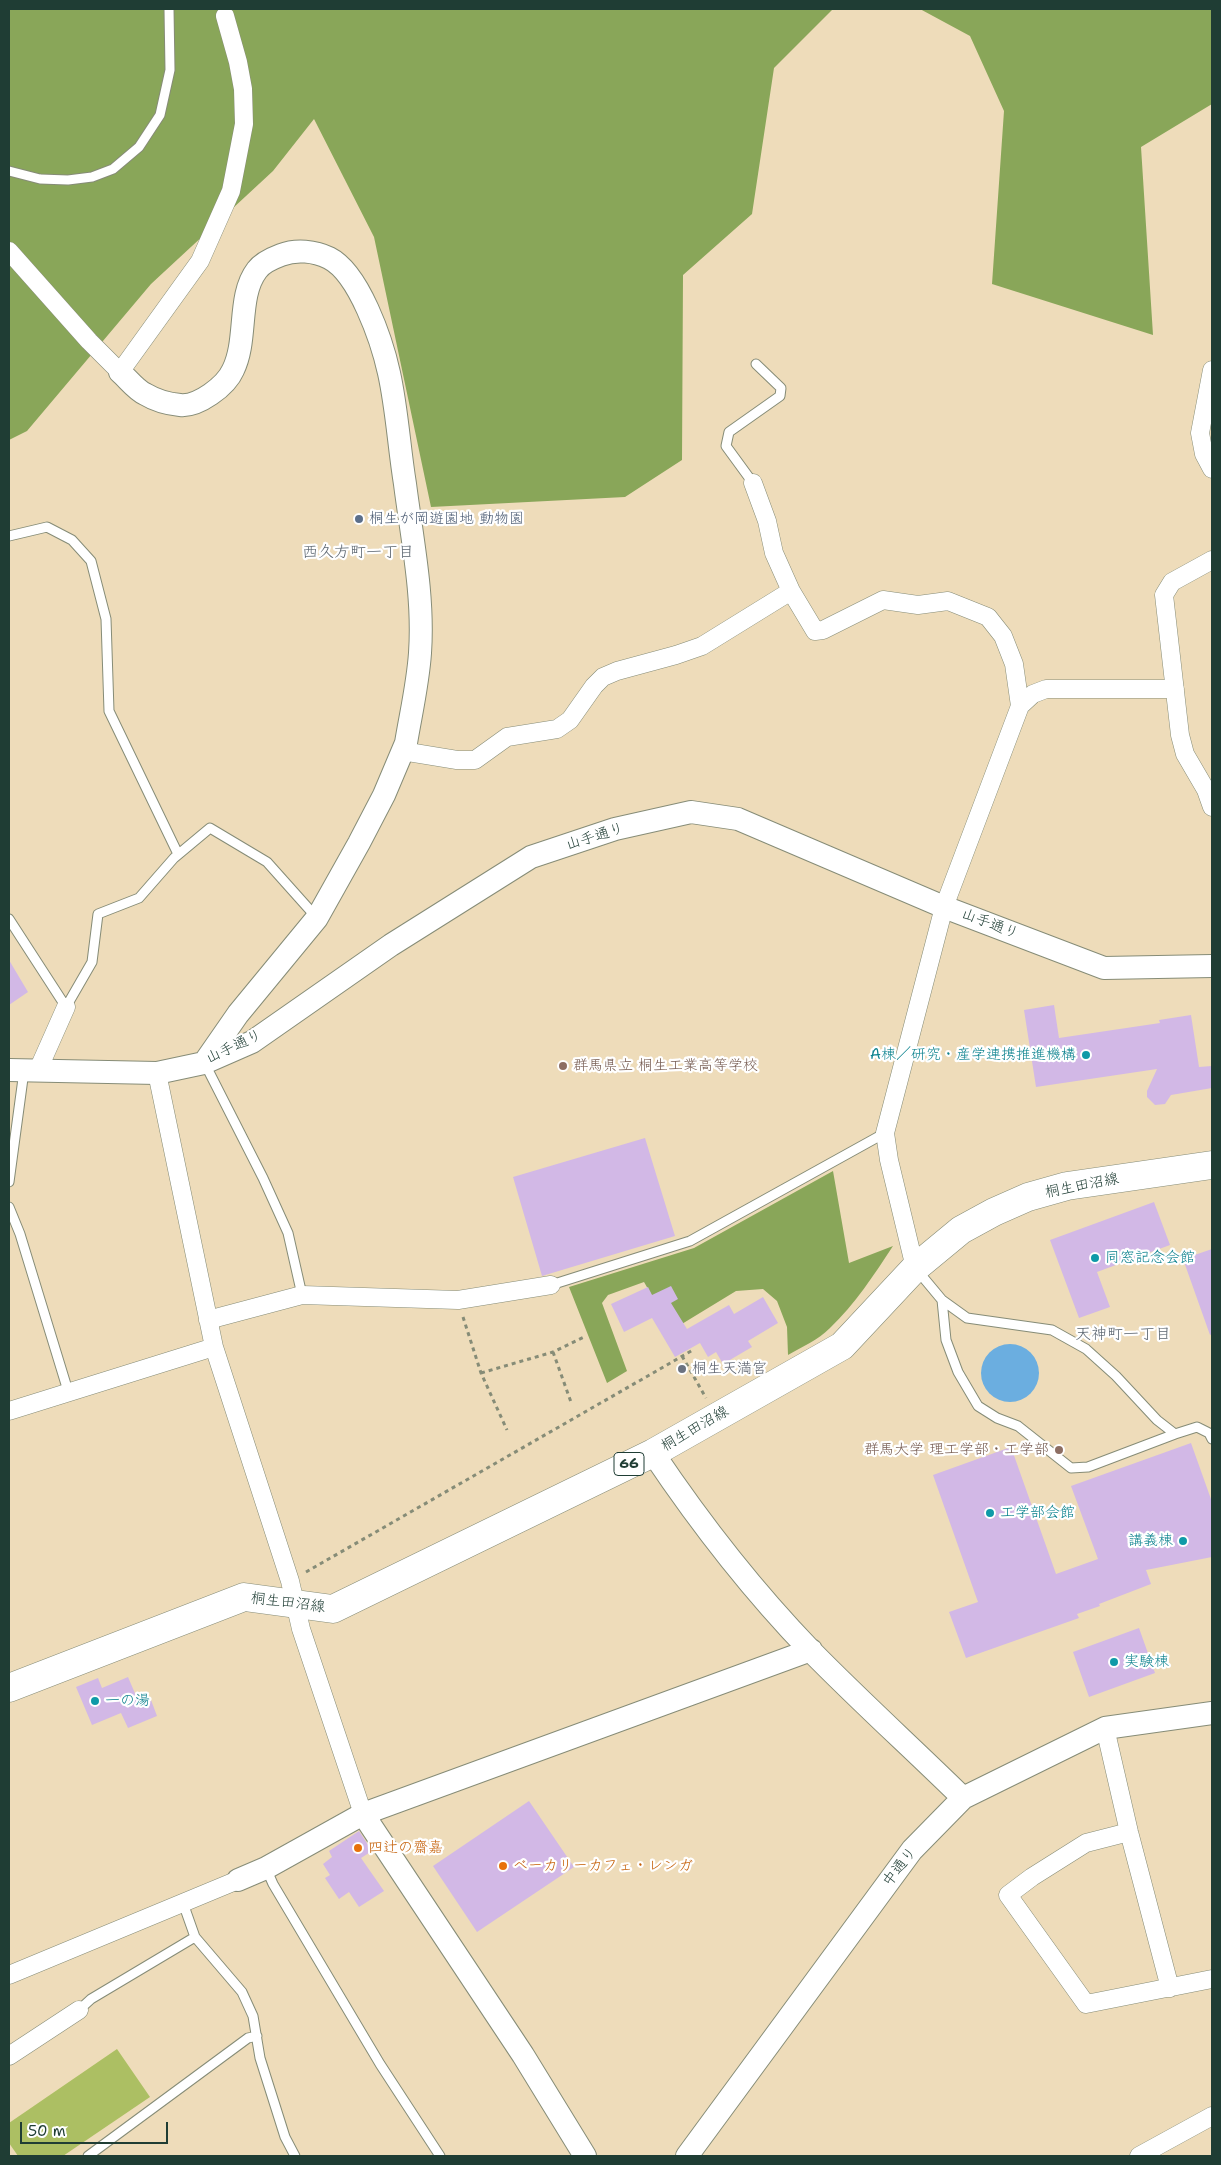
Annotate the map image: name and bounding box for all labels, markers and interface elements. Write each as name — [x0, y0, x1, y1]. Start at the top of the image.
place label: 桐生が岡遊園地 動物園 — [369, 510, 524, 528]
marker: 桐生が岡遊園地 動物園 — [353, 513, 365, 525]
district label: 西久方町一丁目 — [302, 543, 414, 563]
street label: 山手通り — [564, 820, 626, 854]
street label: 山手通り — [959, 905, 1021, 943]
street label: 山手通り — [203, 1026, 265, 1068]
place label: A棟／研究・産学連携推進機構 — [870, 1046, 1076, 1064]
marker: A棟／研究・産学連携推進機構 — [1080, 1049, 1092, 1061]
place label: 群馬県立 桐生工業高等学校 — [573, 1057, 758, 1075]
marker: 群馬県立 桐生工業高等学校 — [557, 1060, 569, 1072]
street label: 桐生田沼線 — [1043, 1170, 1121, 1202]
place label: 同窓記念会館 — [1105, 1249, 1195, 1267]
marker: 同窓記念会館 — [1089, 1252, 1101, 1264]
district label: 天神町一丁目 — [1075, 1325, 1171, 1345]
place label: 桐生天満宮 — [692, 1360, 767, 1378]
marker: 桐生天満宮 — [676, 1363, 688, 1375]
street label: 桐生田沼線 — [658, 1402, 732, 1456]
place label: 群馬大学 理工学部・工学部 — [864, 1441, 1049, 1459]
marker: 群馬大学 理工学部・工学部 — [1053, 1444, 1065, 1456]
road number: 66 — [614, 1452, 644, 1476]
place label: 工学部会館 — [1000, 1504, 1075, 1522]
marker: 工学部会館 — [984, 1507, 996, 1519]
place label: 講義棟 — [1128, 1532, 1173, 1550]
marker: 講義棟 — [1177, 1535, 1189, 1547]
street label: 桐生田沼線 — [250, 1589, 326, 1617]
place label: 実験棟 — [1124, 1653, 1169, 1671]
marker: 実験棟 — [1108, 1656, 1120, 1668]
place label: 一の湯 — [105, 1692, 150, 1710]
marker: 一の湯 — [89, 1695, 101, 1707]
place label: 四辻の齋嘉 — [368, 1839, 443, 1857]
marker: 四辻の齋嘉 — [352, 1842, 364, 1854]
street label: 中通り — [879, 1844, 921, 1890]
place label: ベーカリーカフェ・レンガ — [513, 1857, 693, 1875]
marker: ベーカリーカフェ・レンガ — [497, 1860, 509, 1872]
scale bar — [22, 2112, 170, 2144]
text: 50 m — [28, 2121, 66, 2141]

